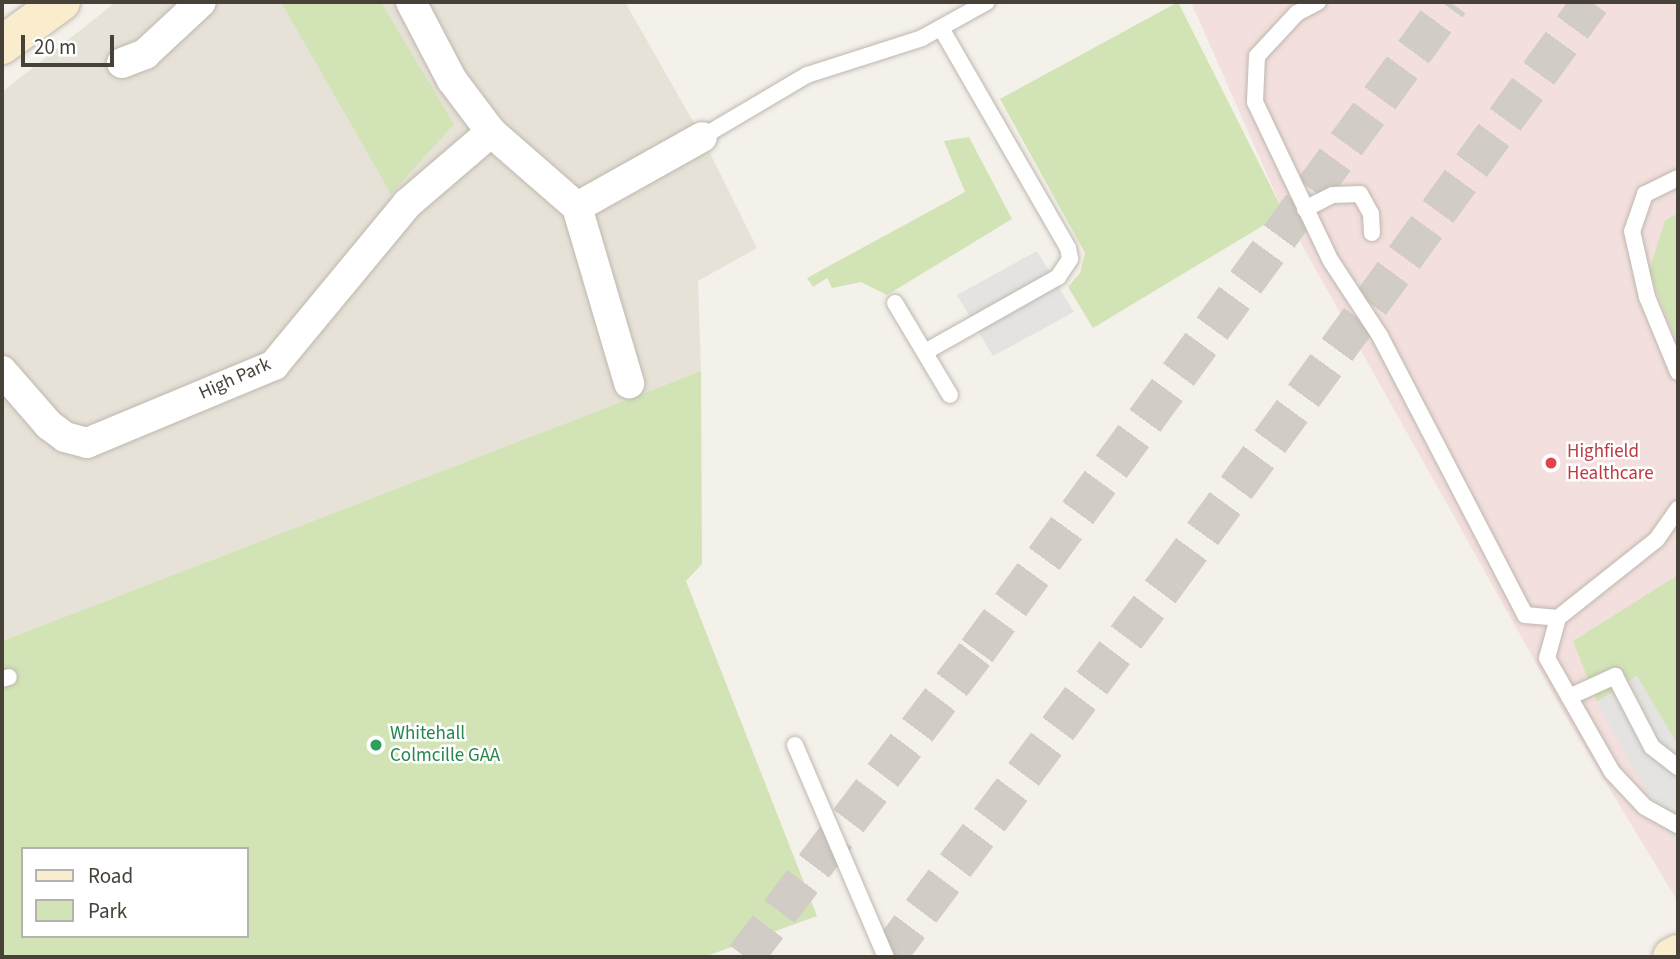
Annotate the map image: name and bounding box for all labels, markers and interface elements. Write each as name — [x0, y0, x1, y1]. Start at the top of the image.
scale bar — [24, 21, 117, 65]
text: 20 m — [34, 32, 76, 62]
street label: High Park — [196, 353, 274, 405]
place label: Highfield Healthcare — [1567, 441, 1654, 485]
marker: Highfield Healthcare — [1541, 453, 1561, 473]
place label: Whitehall Colmcille GAA — [390, 723, 500, 767]
marker: Whitehall Colmcille GAA — [368, 737, 384, 753]
legend — [21, 847, 248, 938]
text: Road — [88, 861, 133, 891]
text: Park — [88, 896, 127, 926]

